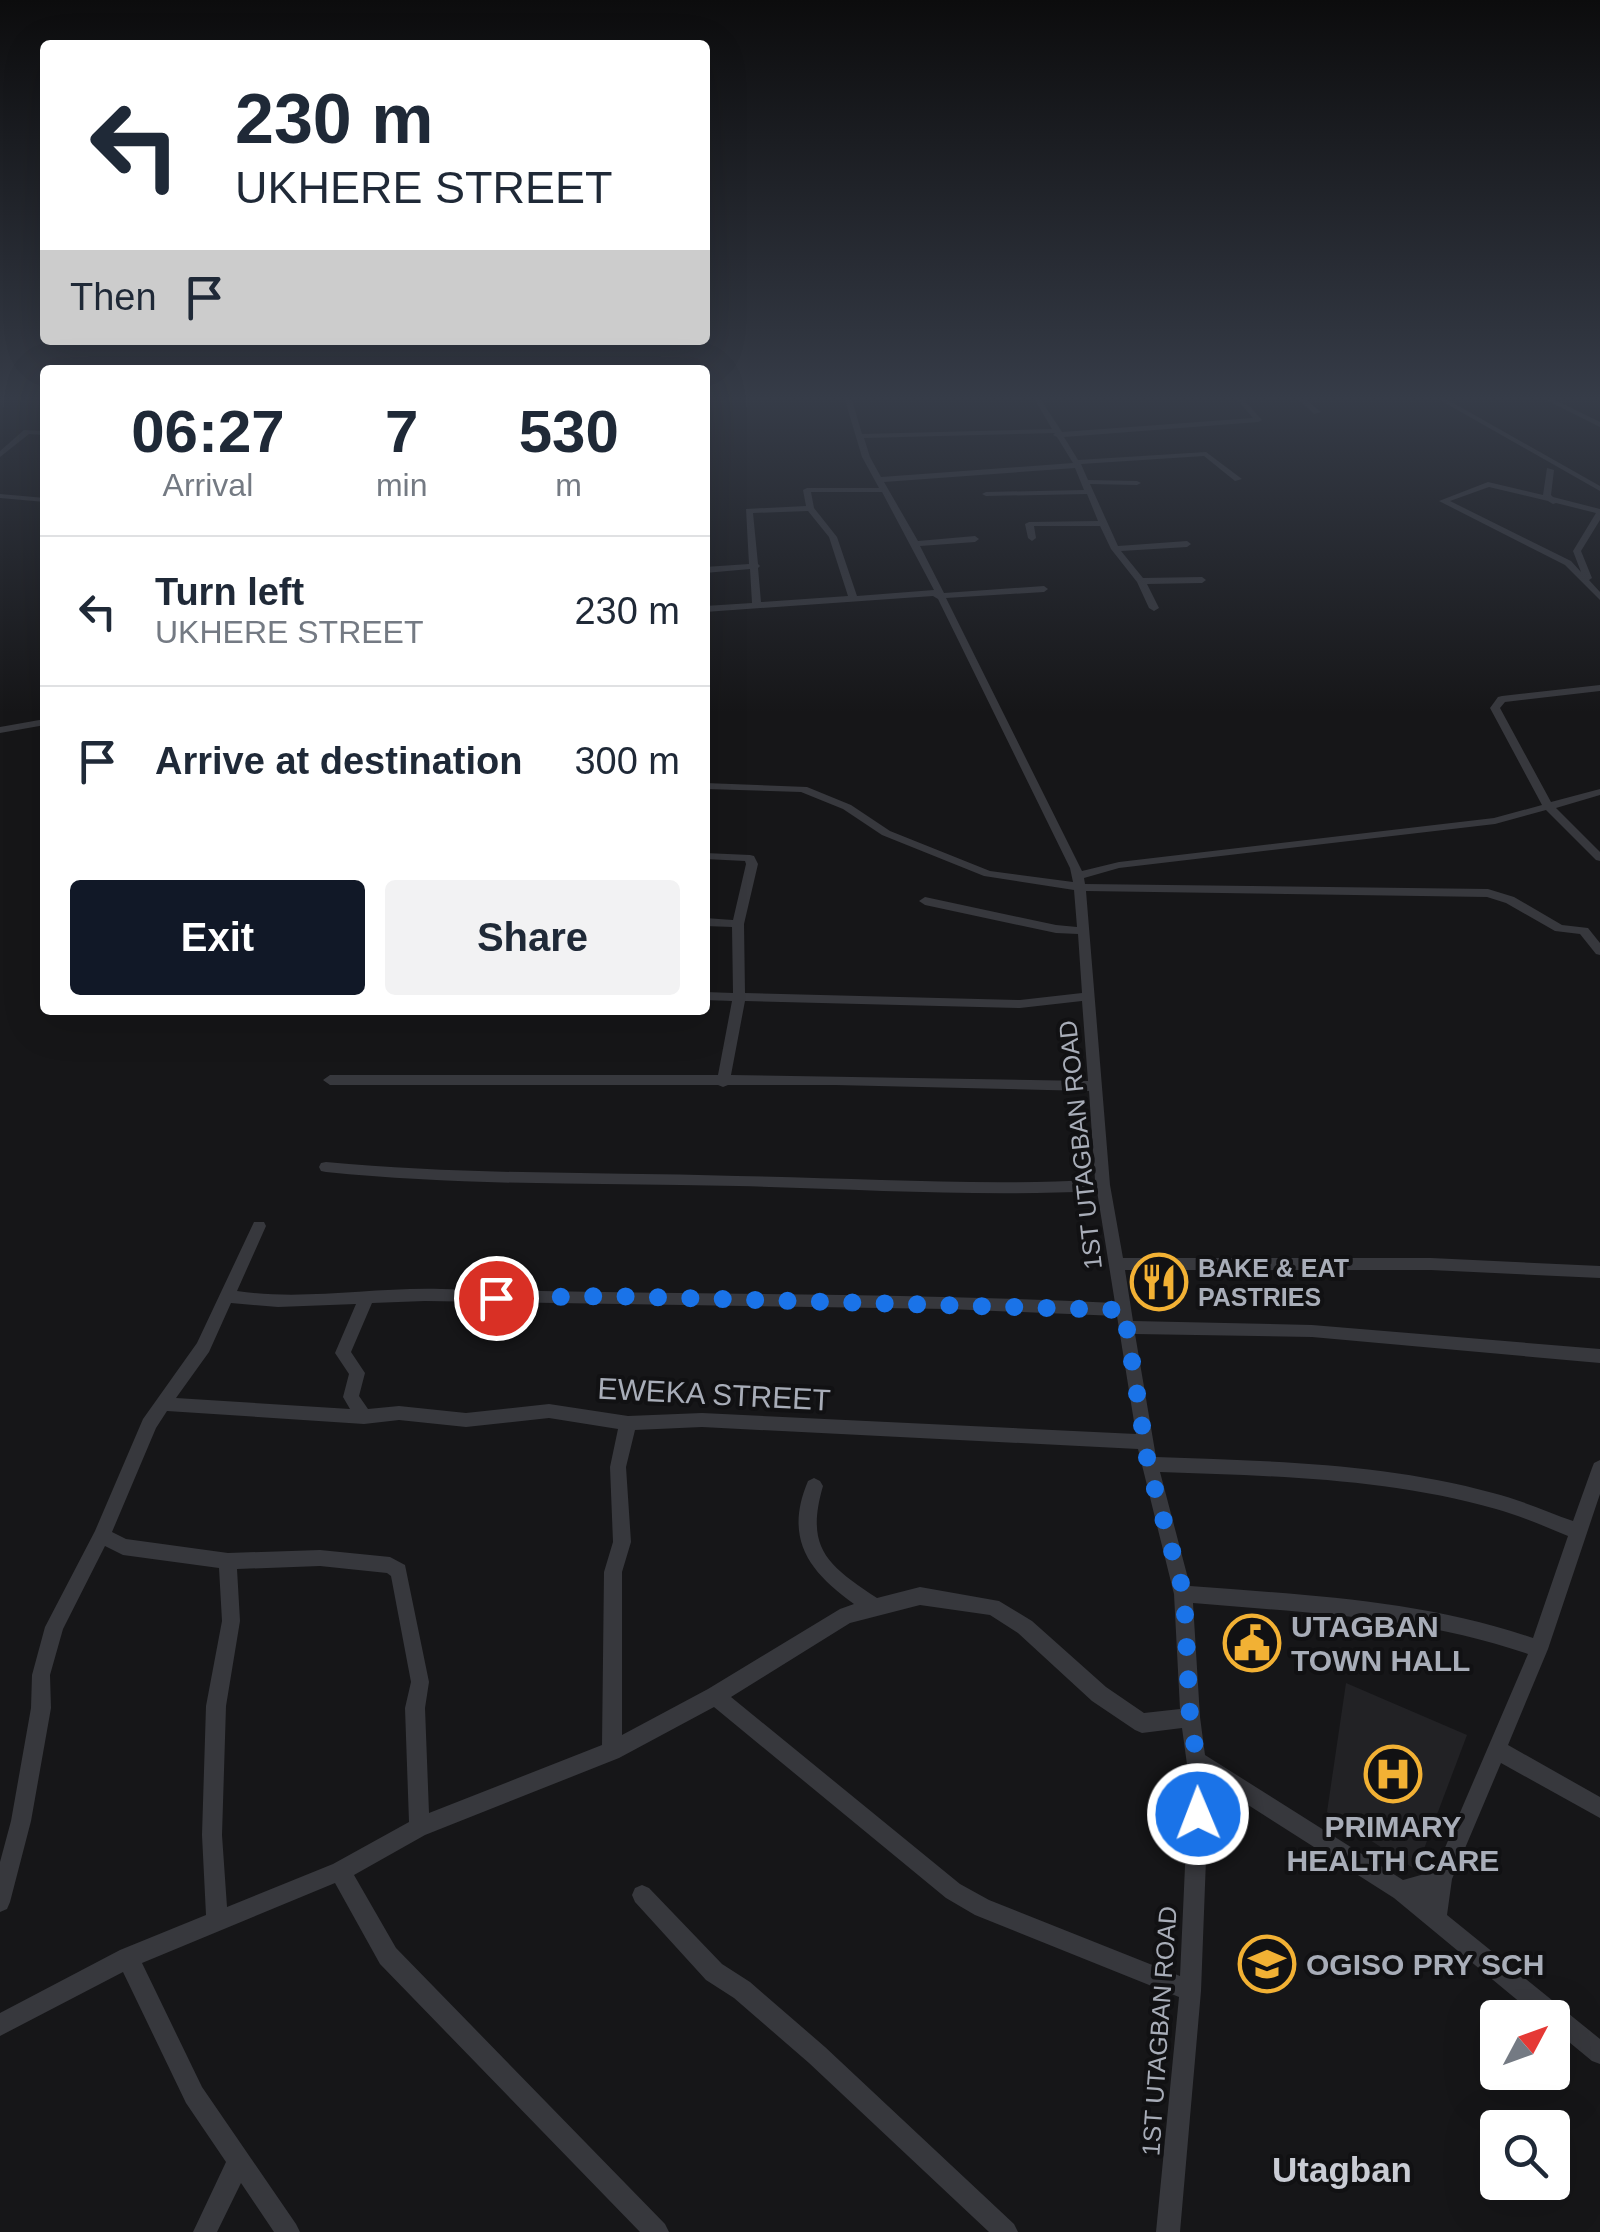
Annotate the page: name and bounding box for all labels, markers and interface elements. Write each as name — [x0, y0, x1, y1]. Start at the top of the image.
icon: left — [70, 80, 200, 210]
text: 230 m — [235, 80, 433, 158]
text: UKHERE STREET — [235, 162, 613, 213]
icon: arrive — [177, 270, 232, 325]
text: Then — [70, 276, 157, 318]
text: 06:27 — [131, 398, 285, 465]
text: 7 — [385, 398, 418, 465]
text: 530 — [519, 398, 619, 465]
text: Arrival — [163, 467, 253, 503]
text: min — [376, 467, 427, 503]
text: m — [555, 467, 582, 503]
text: Turn left — [155, 571, 304, 613]
icon: left — [70, 584, 125, 639]
text: 230 m — [574, 590, 680, 632]
text: UKHERE STREET — [155, 614, 423, 650]
icon: arrive — [70, 734, 125, 789]
text: Arrive at destination — [155, 740, 522, 782]
text: 300 m — [574, 740, 680, 782]
button: Exit — [70, 880, 365, 995]
button: Share — [385, 880, 680, 995]
street label: 1ST UTAGBAN ROAD — [1053, 1019, 1107, 1271]
restaurant icon: BAKE & EAT PASTRIES — [1129, 1252, 1189, 1312]
place label: BAKE & EAT PASTRIES — [1198, 1254, 1349, 1311]
pin — [454, 1256, 539, 1341]
icon: arrive — [469, 1271, 524, 1326]
street label: EWEKA STREET — [597, 1371, 831, 1417]
place label: UTAGBAN TOWN HALL — [1291, 1610, 1470, 1677]
public building icon: UTAGBAN TOWN HALL — [1222, 1613, 1282, 1673]
hospital icon: PRIMARY HEALTH CARE — [1363, 1744, 1423, 1804]
position arrow — [1146, 1762, 1250, 1866]
place label: PRIMARY HEALTH CARE — [1287, 1810, 1499, 1877]
street label: 1ST UTAGBAN ROAD — [1136, 1905, 1182, 2157]
school or university icon: OGISO PRY SCH — [1237, 1934, 1297, 1994]
place label: OGISO PRY SCH — [1306, 1948, 1544, 1981]
north arrow — [1480, 2000, 1570, 2090]
map controls — [1480, 2000, 1570, 2200]
button: search — [1480, 2110, 1570, 2200]
district label: Utagban — [1272, 2150, 1412, 2189]

